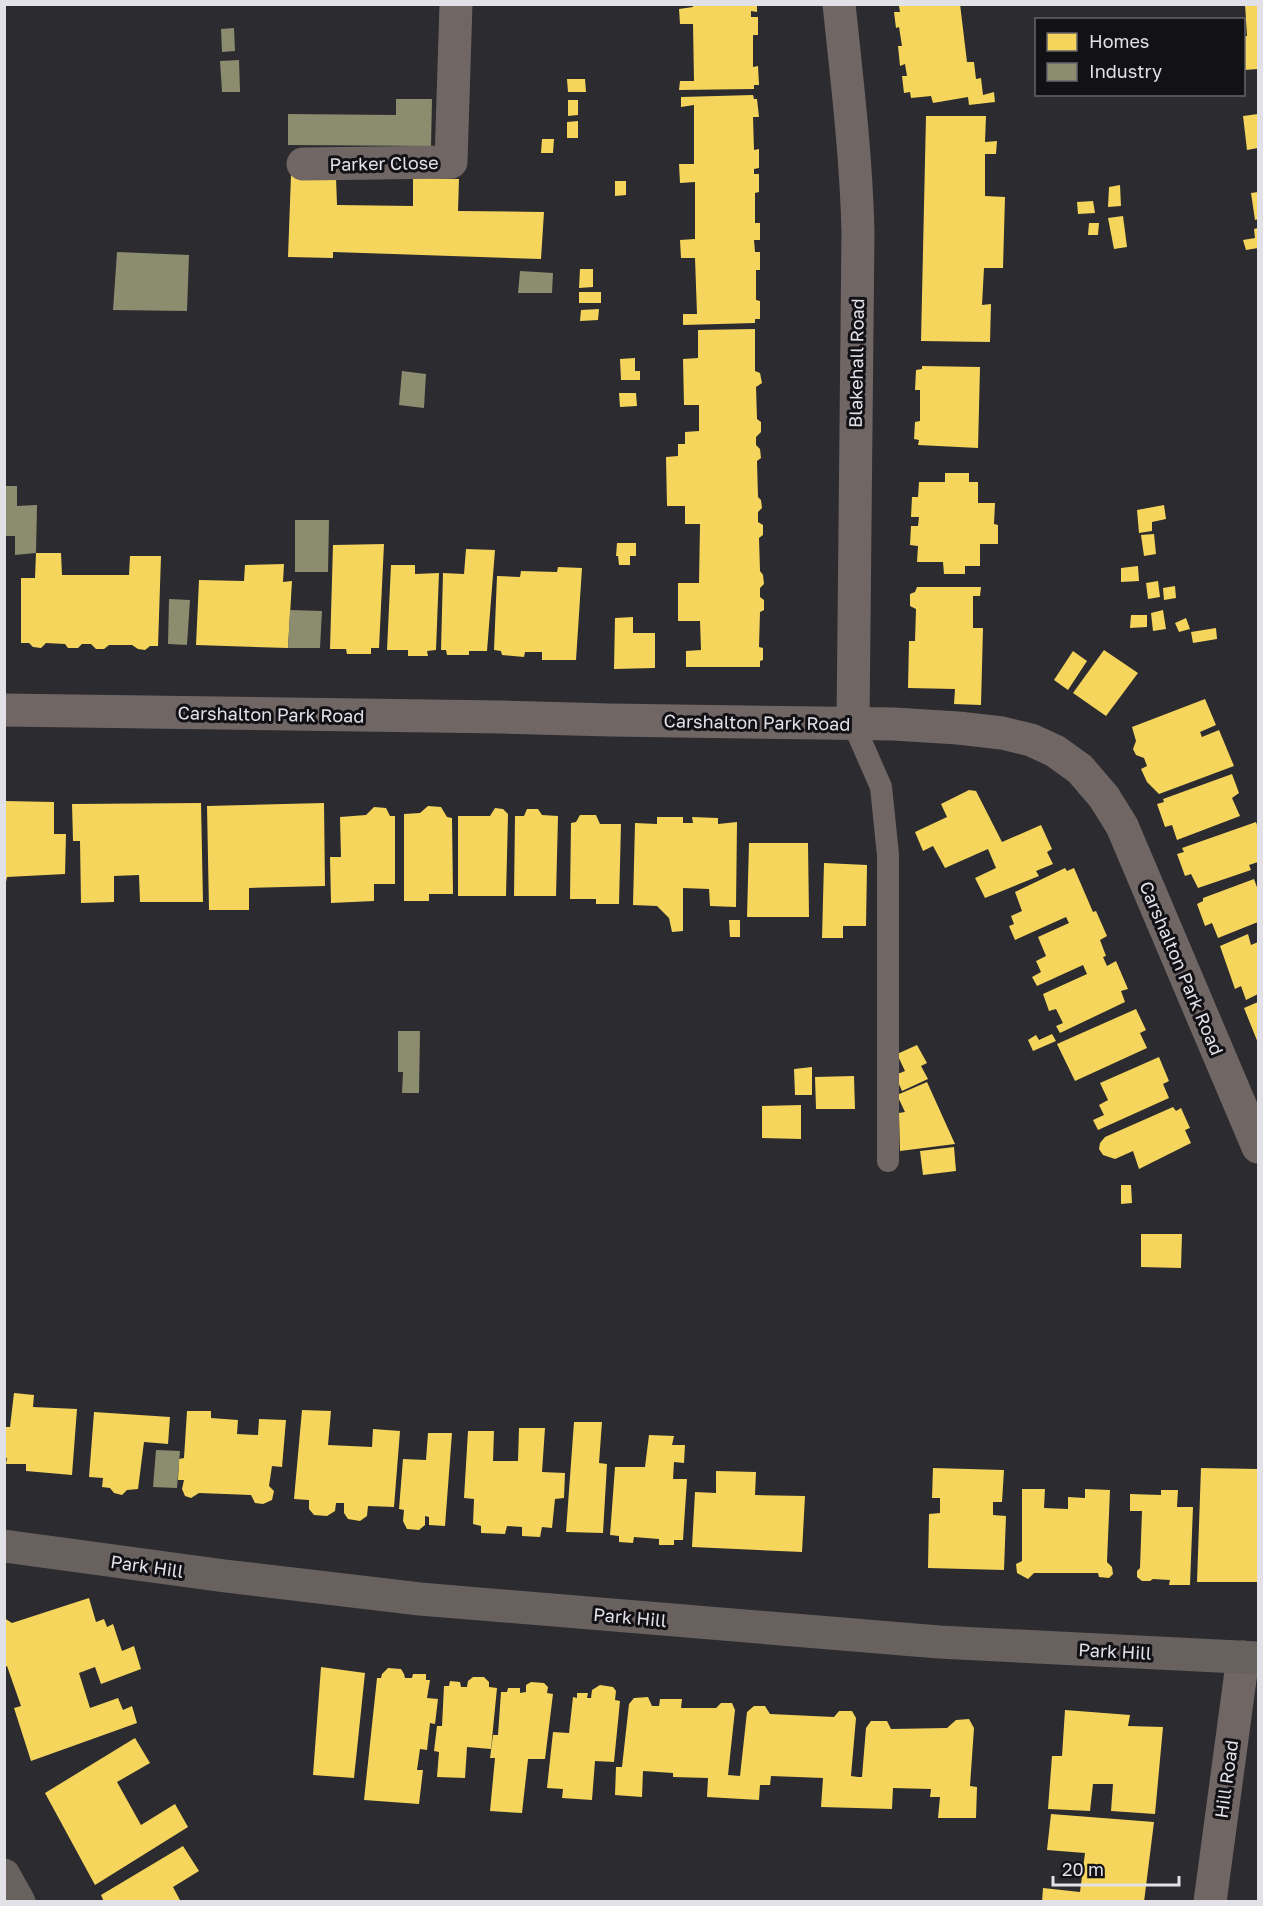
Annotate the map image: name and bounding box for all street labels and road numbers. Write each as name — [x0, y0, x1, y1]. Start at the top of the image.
street label: Parker Close — [329, 151, 439, 175]
street label: Blakehall Road — [844, 298, 868, 428]
street label: Carshalton Park Road — [177, 701, 365, 727]
street label: Carshalton Park Road — [663, 709, 851, 735]
street label: Carshalton Park Road — [1135, 878, 1229, 1058]
street label: Park Hill — [109, 1550, 185, 1582]
street label: Park Hill — [592, 1603, 668, 1631]
street label: Park Hill — [1078, 1638, 1153, 1664]
street label: Hill Road — [1210, 1739, 1242, 1819]

